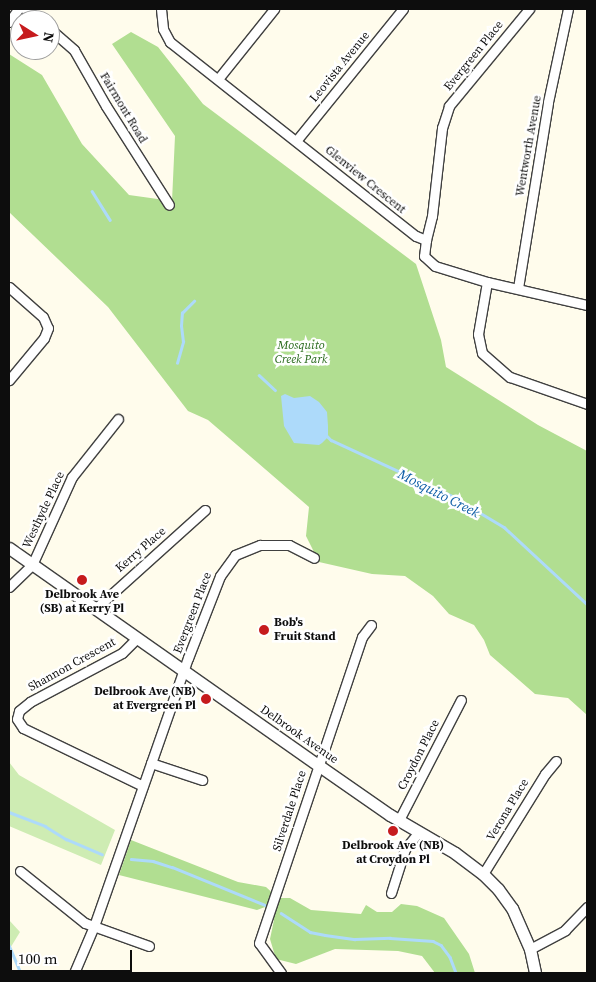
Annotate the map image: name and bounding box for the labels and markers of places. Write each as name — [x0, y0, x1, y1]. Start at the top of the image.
marker: Delbrook Ave (SB) at Kerry Pl — [76, 574, 88, 586]
place label: Delbrook Ave (SB) at Kerry Pl — [40, 588, 124, 616]
place label: Bob's Fruit Stand — [274, 616, 336, 644]
marker: Bob's Fruit Stand — [258, 624, 270, 636]
place label: Delbrook Ave (NB) at Evergreen Pl — [94, 685, 196, 713]
marker: Delbrook Ave (NB) at Evergreen Pl — [200, 693, 212, 705]
marker: Delbrook Ave (NB) at Croydon Pl — [387, 825, 399, 837]
place label: Delbrook Ave (NB) at Croydon Pl — [342, 839, 444, 867]

